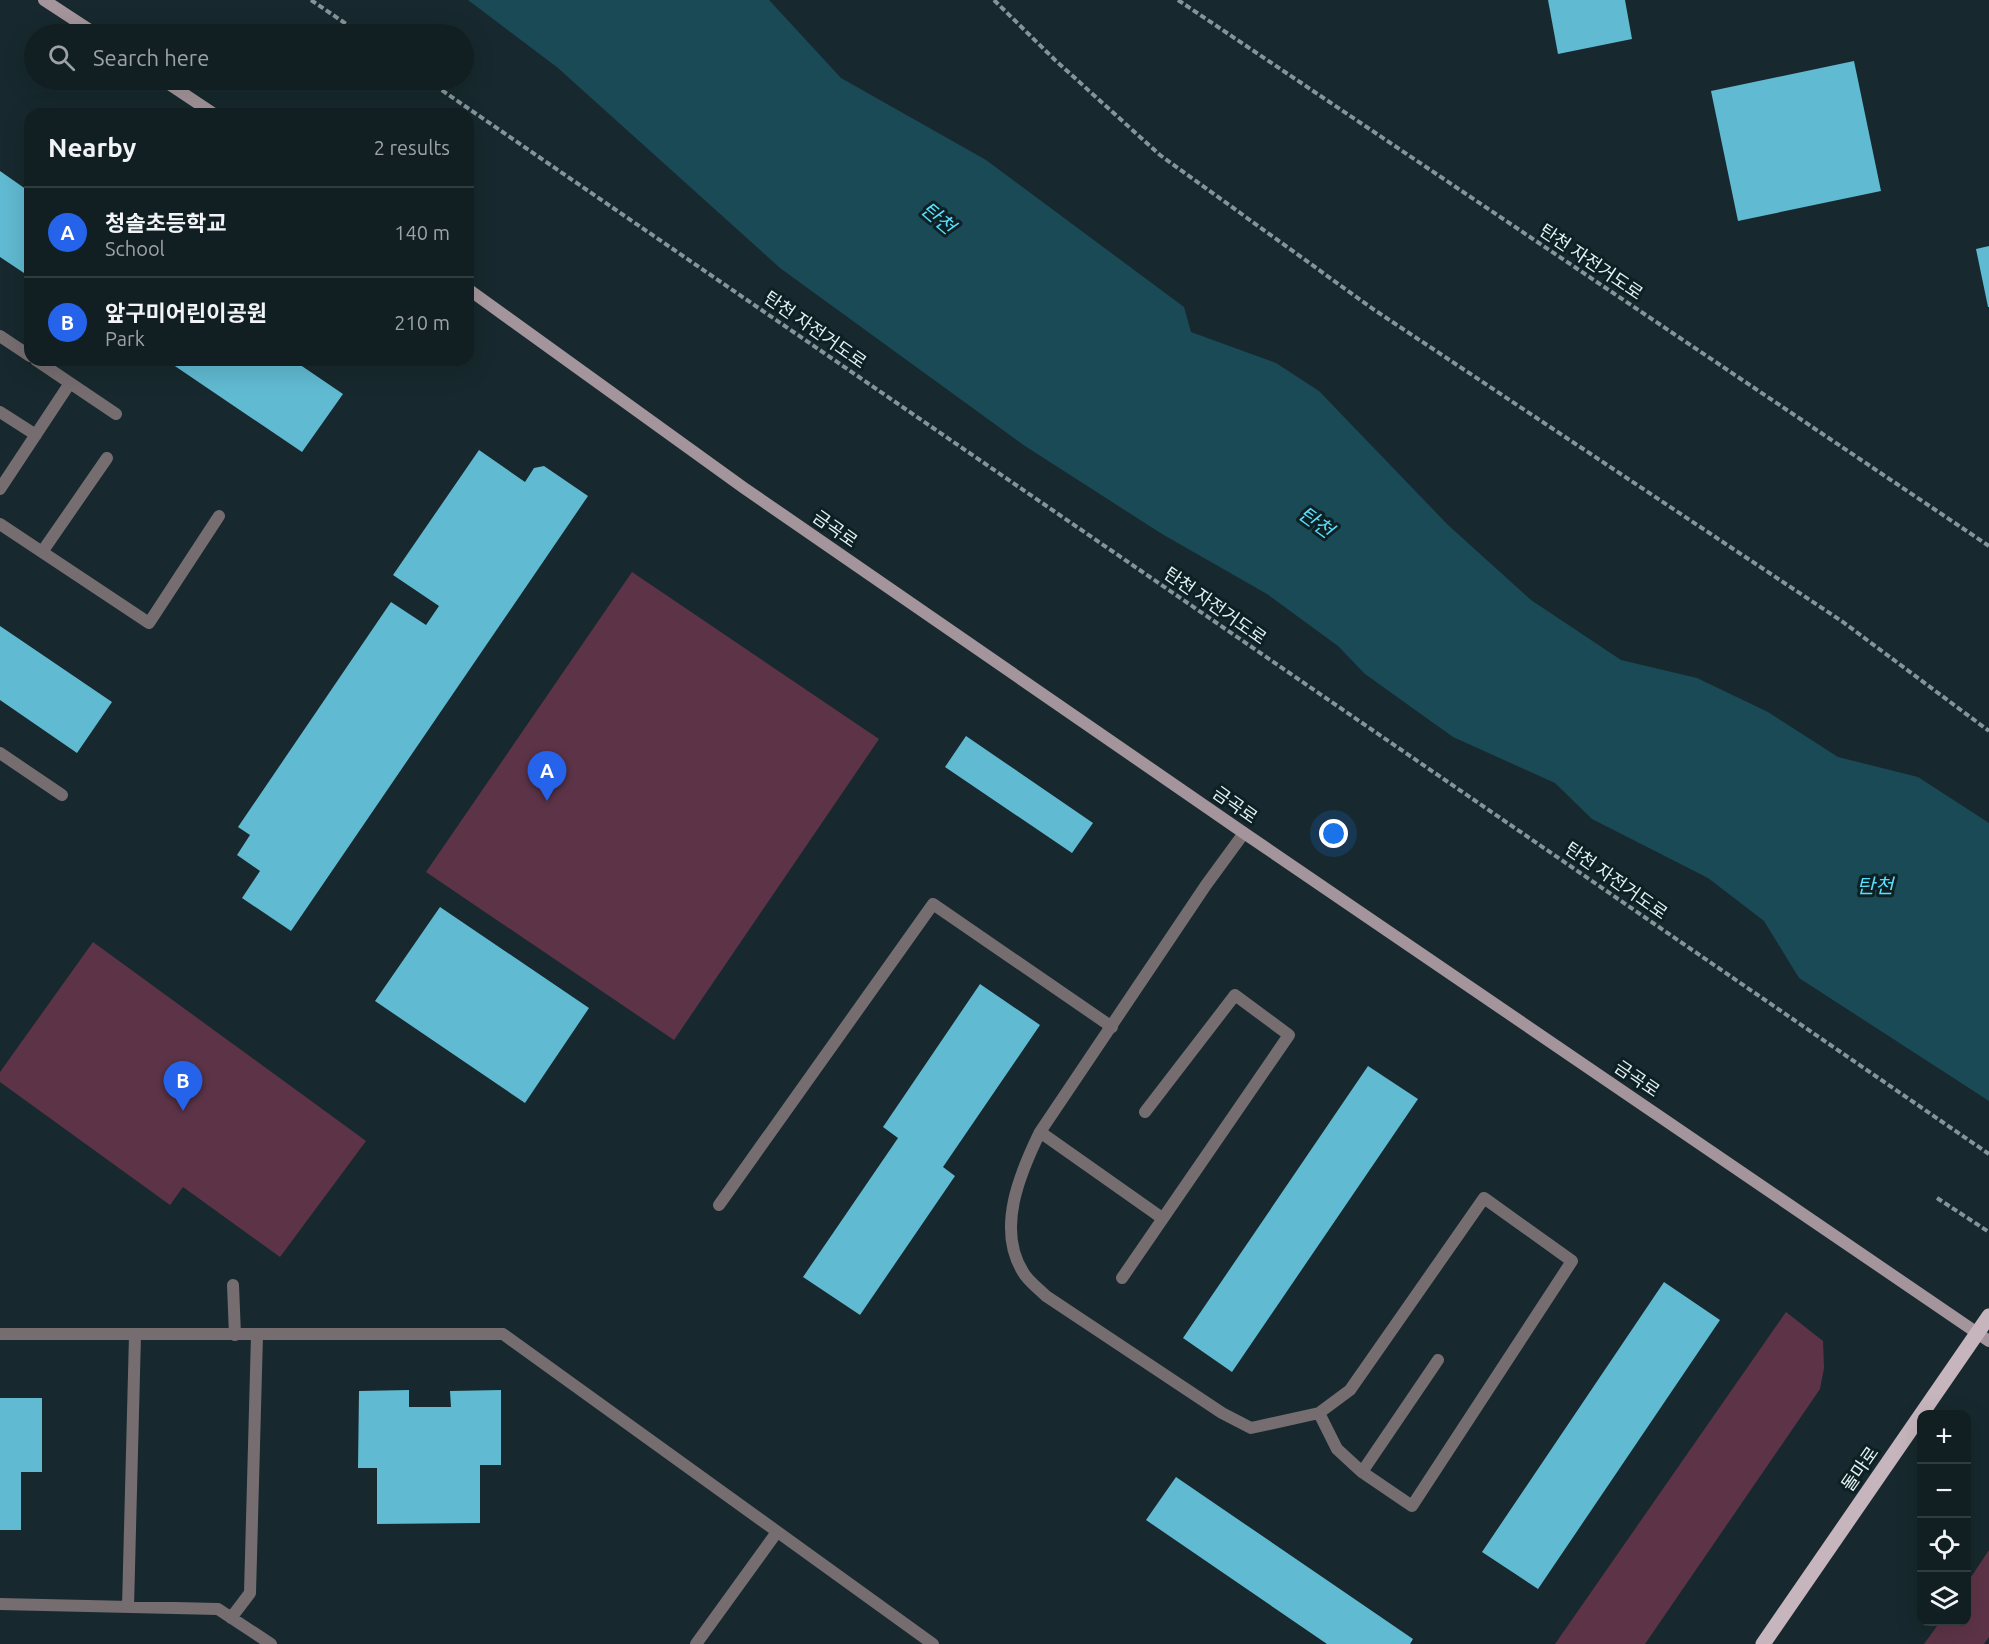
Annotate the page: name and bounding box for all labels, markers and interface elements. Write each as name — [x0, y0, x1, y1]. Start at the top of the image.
search box — [24, 24, 474, 90]
icon: search — [45, 41, 78, 74]
text: Search here — [93, 45, 209, 70]
text: Nearby — [48, 133, 136, 162]
text: 2 results — [374, 136, 450, 159]
water label: 탄천 — [917, 197, 962, 240]
text: 청솔초등학교 — [105, 210, 226, 235]
street label: 탄천 자전거도로 — [1536, 219, 1647, 303]
text: A — [60, 221, 75, 244]
text: 140 m — [394, 221, 450, 244]
text: School — [105, 237, 165, 260]
street label: 탄천 자전거도로 — [761, 287, 870, 372]
text: 앞구미어린이공원 — [105, 300, 267, 325]
text: B — [61, 311, 74, 334]
text: 210 m — [394, 311, 450, 334]
text: Park — [105, 327, 145, 350]
water label: 탄천 — [1295, 501, 1340, 543]
street label: 금곡로 — [809, 506, 862, 551]
street label: 탄천 자전거도로 — [1161, 563, 1270, 648]
pin: A — [528, 752, 566, 801]
street label: 금곡로 — [1209, 782, 1262, 827]
your location — [1319, 819, 1348, 848]
street label: 탄천 자전거도로 — [1562, 838, 1671, 923]
water label: 탄천 — [1857, 874, 1896, 897]
street label: 금곡로 — [1611, 1056, 1664, 1100]
pin: B — [164, 1062, 202, 1111]
map controls — [1917, 1410, 1971, 1626]
button: + — [1917, 1410, 1971, 1464]
street label: 돌마로 — [1837, 1442, 1882, 1495]
button: − — [1917, 1464, 1971, 1518]
button: locate — [1917, 1518, 1971, 1572]
button: layers — [1917, 1572, 1971, 1626]

